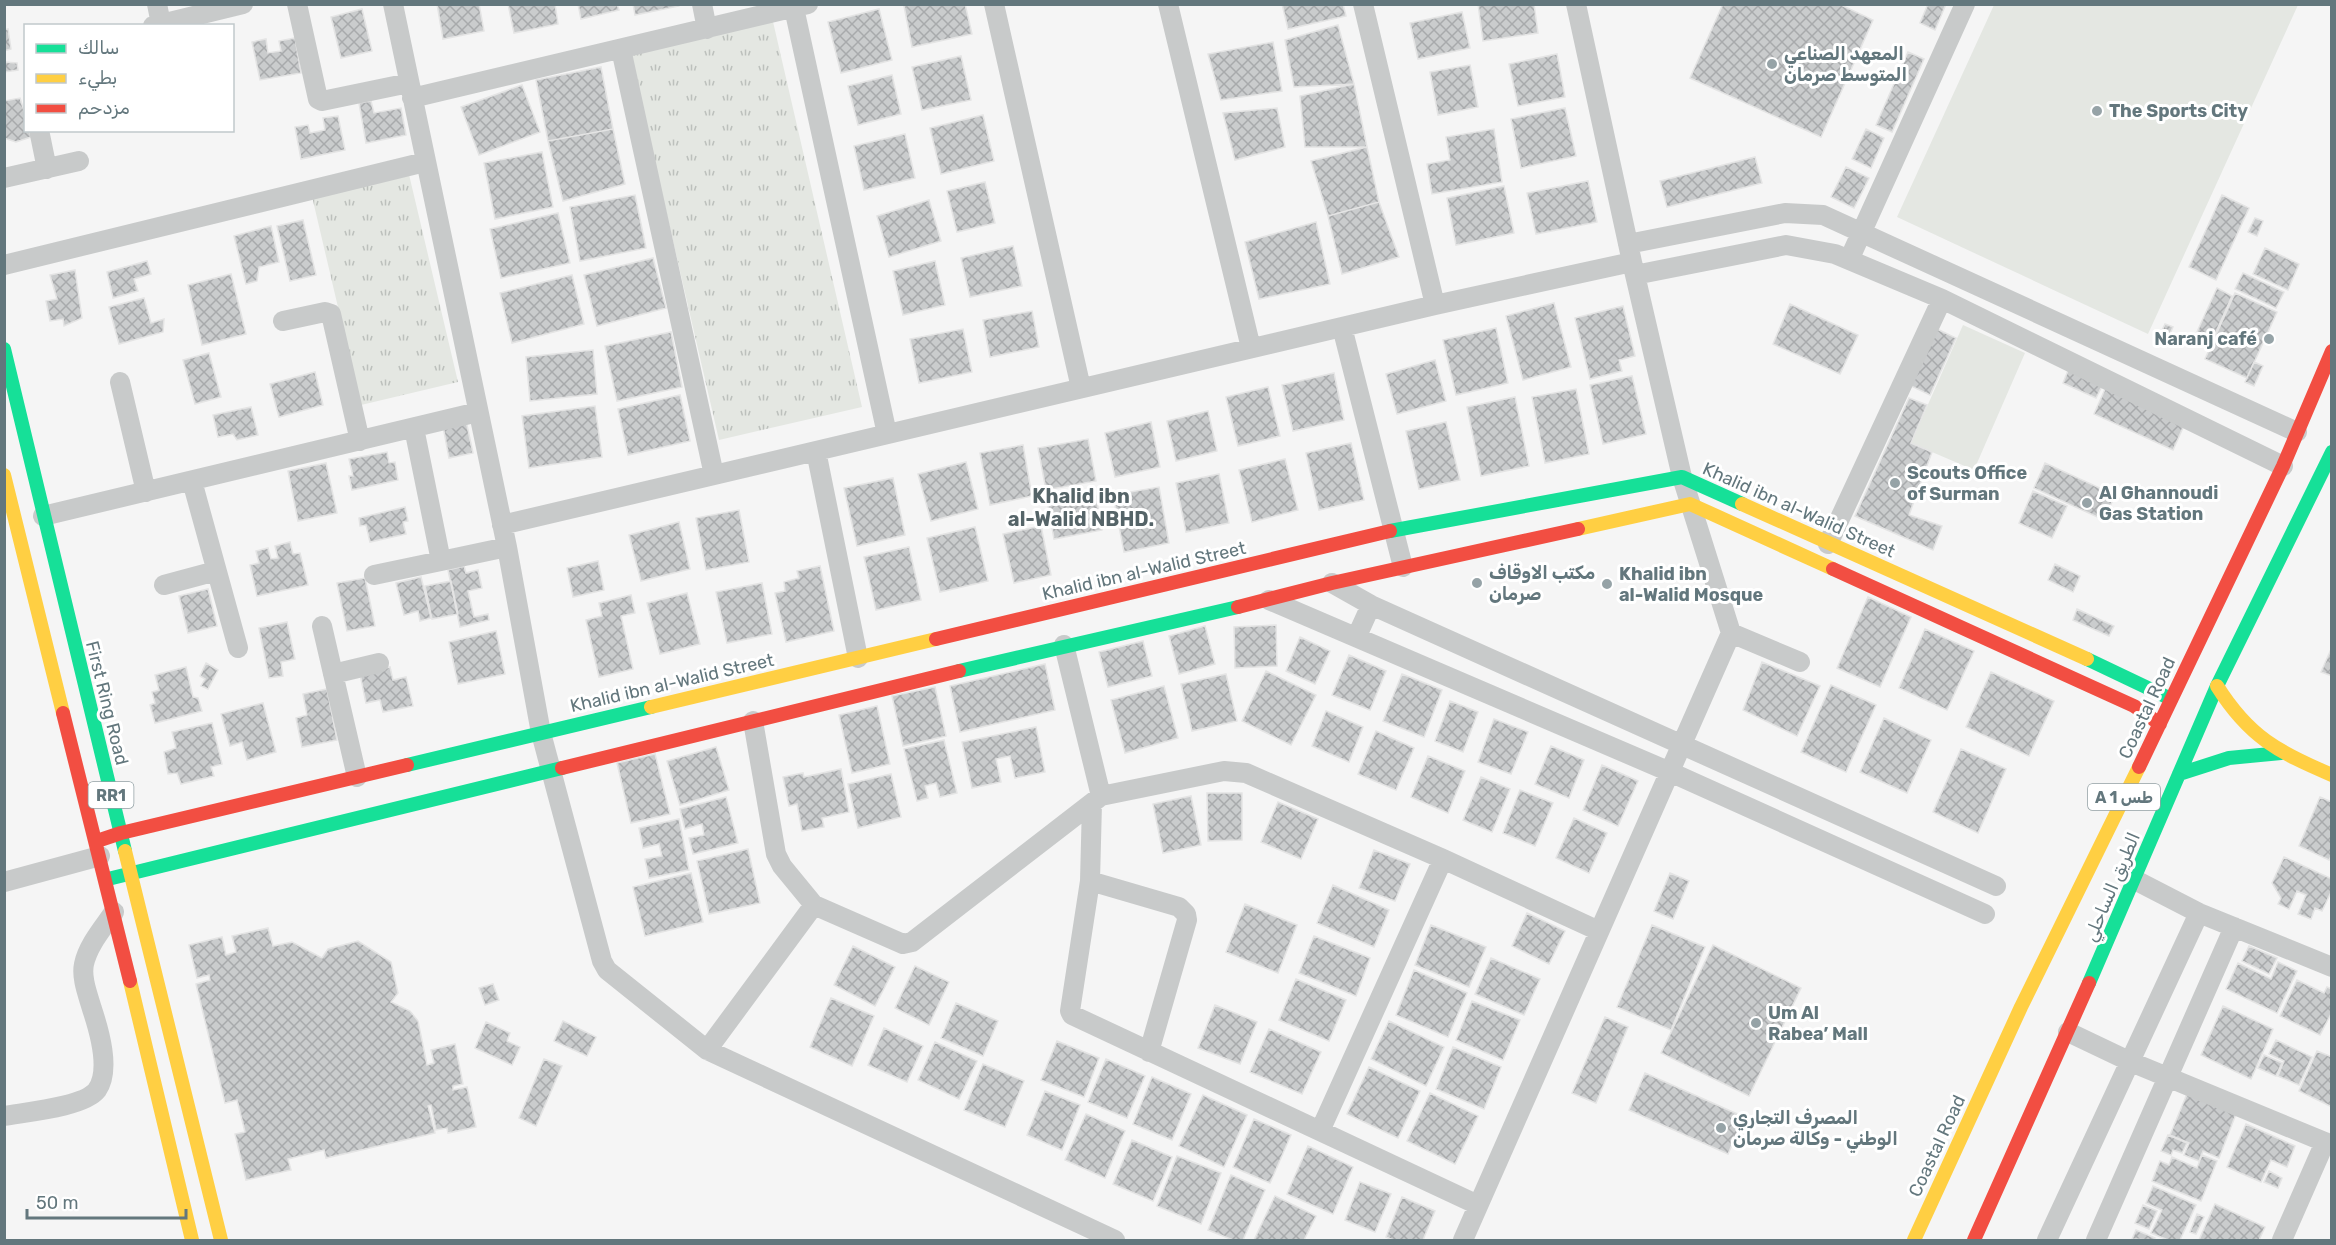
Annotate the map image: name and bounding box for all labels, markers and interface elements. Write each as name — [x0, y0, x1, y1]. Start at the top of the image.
legend — [24, 24, 234, 132]
text: سالك — [78, 37, 119, 59]
place label: المعهد الصناعي المتوسط صرمان — [1784, 43, 1907, 86]
marker: المعهد الصناعي المتوسط صرمان — [1765, 57, 1779, 71]
text: بطيء — [78, 67, 117, 91]
text: مزدحم — [78, 97, 130, 120]
place label: The Sports City — [2109, 100, 2248, 122]
marker: The Sports City — [2090, 104, 2104, 118]
place label: Naranj café — [2154, 328, 2257, 350]
marker: Naranj café — [2262, 332, 2276, 346]
street label: Khalid ibn al-Walid Street — [1699, 458, 1899, 562]
place label: Scouts Office of Surman — [1907, 462, 2027, 505]
marker: Scouts Office of Surman — [1888, 476, 1902, 490]
place label: Al Ghannoudi Gas Station — [2099, 482, 2218, 525]
district label: Khalid ibn al-Walid NBHD. — [1008, 484, 1154, 531]
marker: Al Ghannoudi Gas Station — [2080, 496, 2094, 510]
street label: Khalid ibn al-Walid Street — [1040, 537, 1248, 605]
place label: مكتب الاوقاف صرمان — [1489, 562, 1595, 605]
place label: Khalid ibn al-Walid Mosque — [1619, 563, 1764, 606]
marker: مكتب الاوقاف صرمان — [1470, 576, 1484, 590]
marker: Khalid ibn al-Walid Mosque — [1600, 577, 1614, 591]
street label: First Ring Road — [81, 639, 133, 767]
street label: Khalid ibn al-Walid Street — [568, 649, 776, 717]
street label: Coastal Road — [2114, 654, 2180, 762]
road number: RR1 — [88, 782, 134, 808]
road number: A 1 طس — [2088, 784, 2160, 810]
street label: الطريق الساحلي — [2079, 829, 2147, 946]
place label: Um Al Rabea’ Mall — [1768, 1002, 1868, 1045]
marker: Um Al Rabea’ Mall — [1749, 1016, 1763, 1030]
street label: Coastal Road — [1904, 1092, 1970, 1200]
place label: المصرف التجاري الوطني - وكالة صرمان — [1733, 1107, 1898, 1153]
marker: المصرف التجاري الوطني - وكالة صرمان — [1714, 1121, 1728, 1135]
scale bar — [27, 1182, 186, 1220]
text: 50 m — [36, 1192, 79, 1214]

